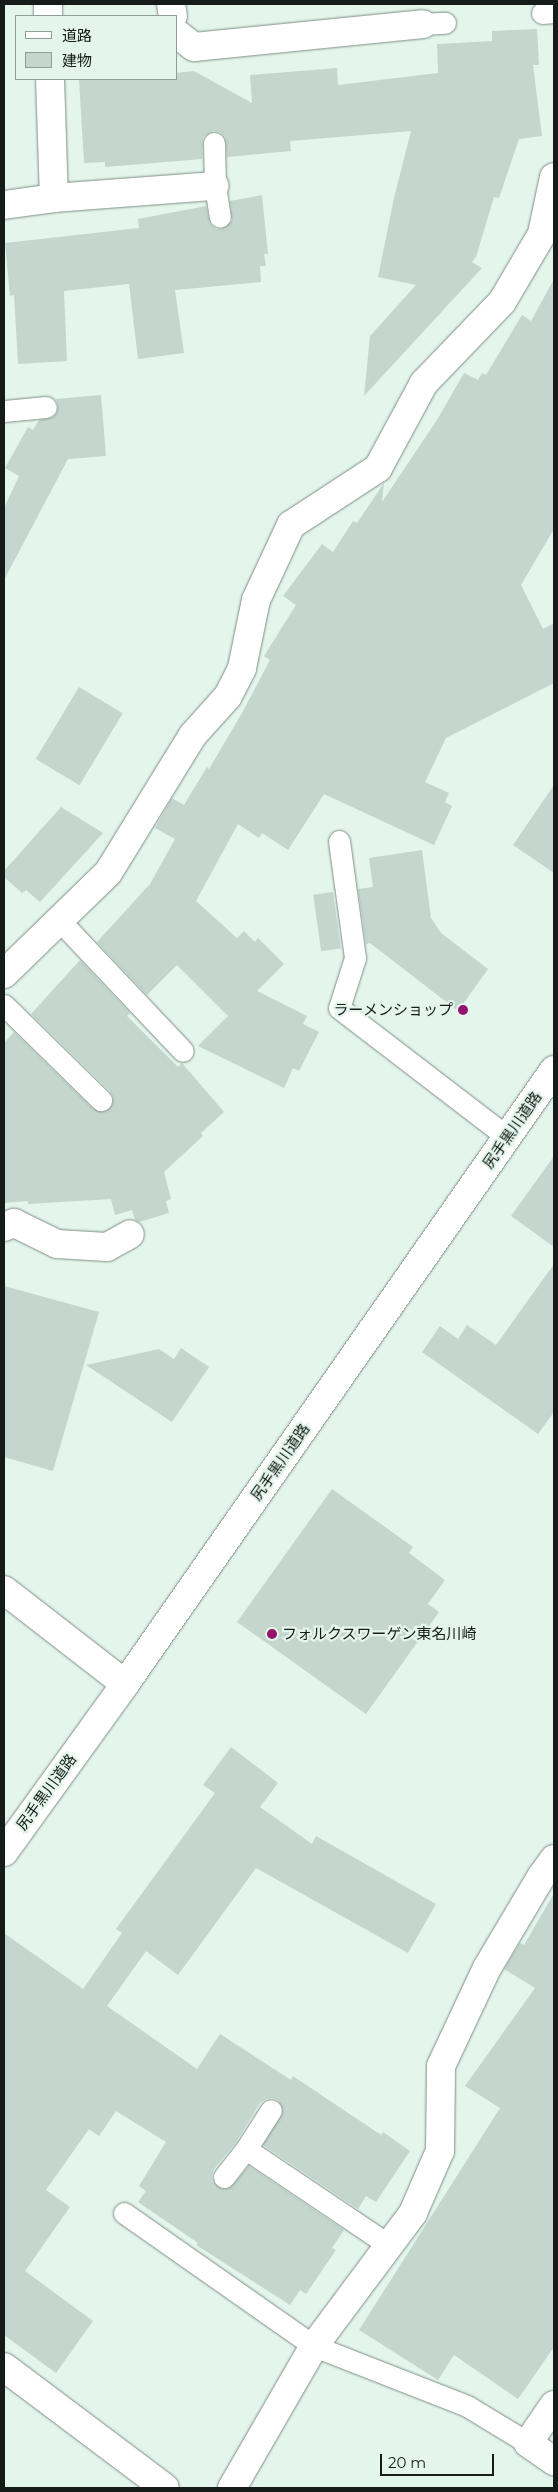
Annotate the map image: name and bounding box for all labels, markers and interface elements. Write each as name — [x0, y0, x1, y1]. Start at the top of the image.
legend — [15, 15, 178, 80]
text: 道路 — [62, 26, 92, 45]
text: 建物 — [62, 51, 92, 70]
place label: ラーメンショップ — [333, 1001, 453, 1019]
marker: ラーメンショップ — [457, 1004, 469, 1016]
street label: 尻手黒川道路 — [479, 1088, 545, 1172]
street label: 尻手黒川道路 — [247, 1420, 313, 1504]
place label: フォルクスワーゲン東名川崎 — [282, 1625, 477, 1643]
marker: フォルクスワーゲン東名川崎 — [266, 1628, 278, 1640]
street label: 尻手黒川道路 — [12, 1750, 80, 1834]
scale bar — [383, 2444, 497, 2476]
text: 20 m — [388, 2453, 426, 2472]

